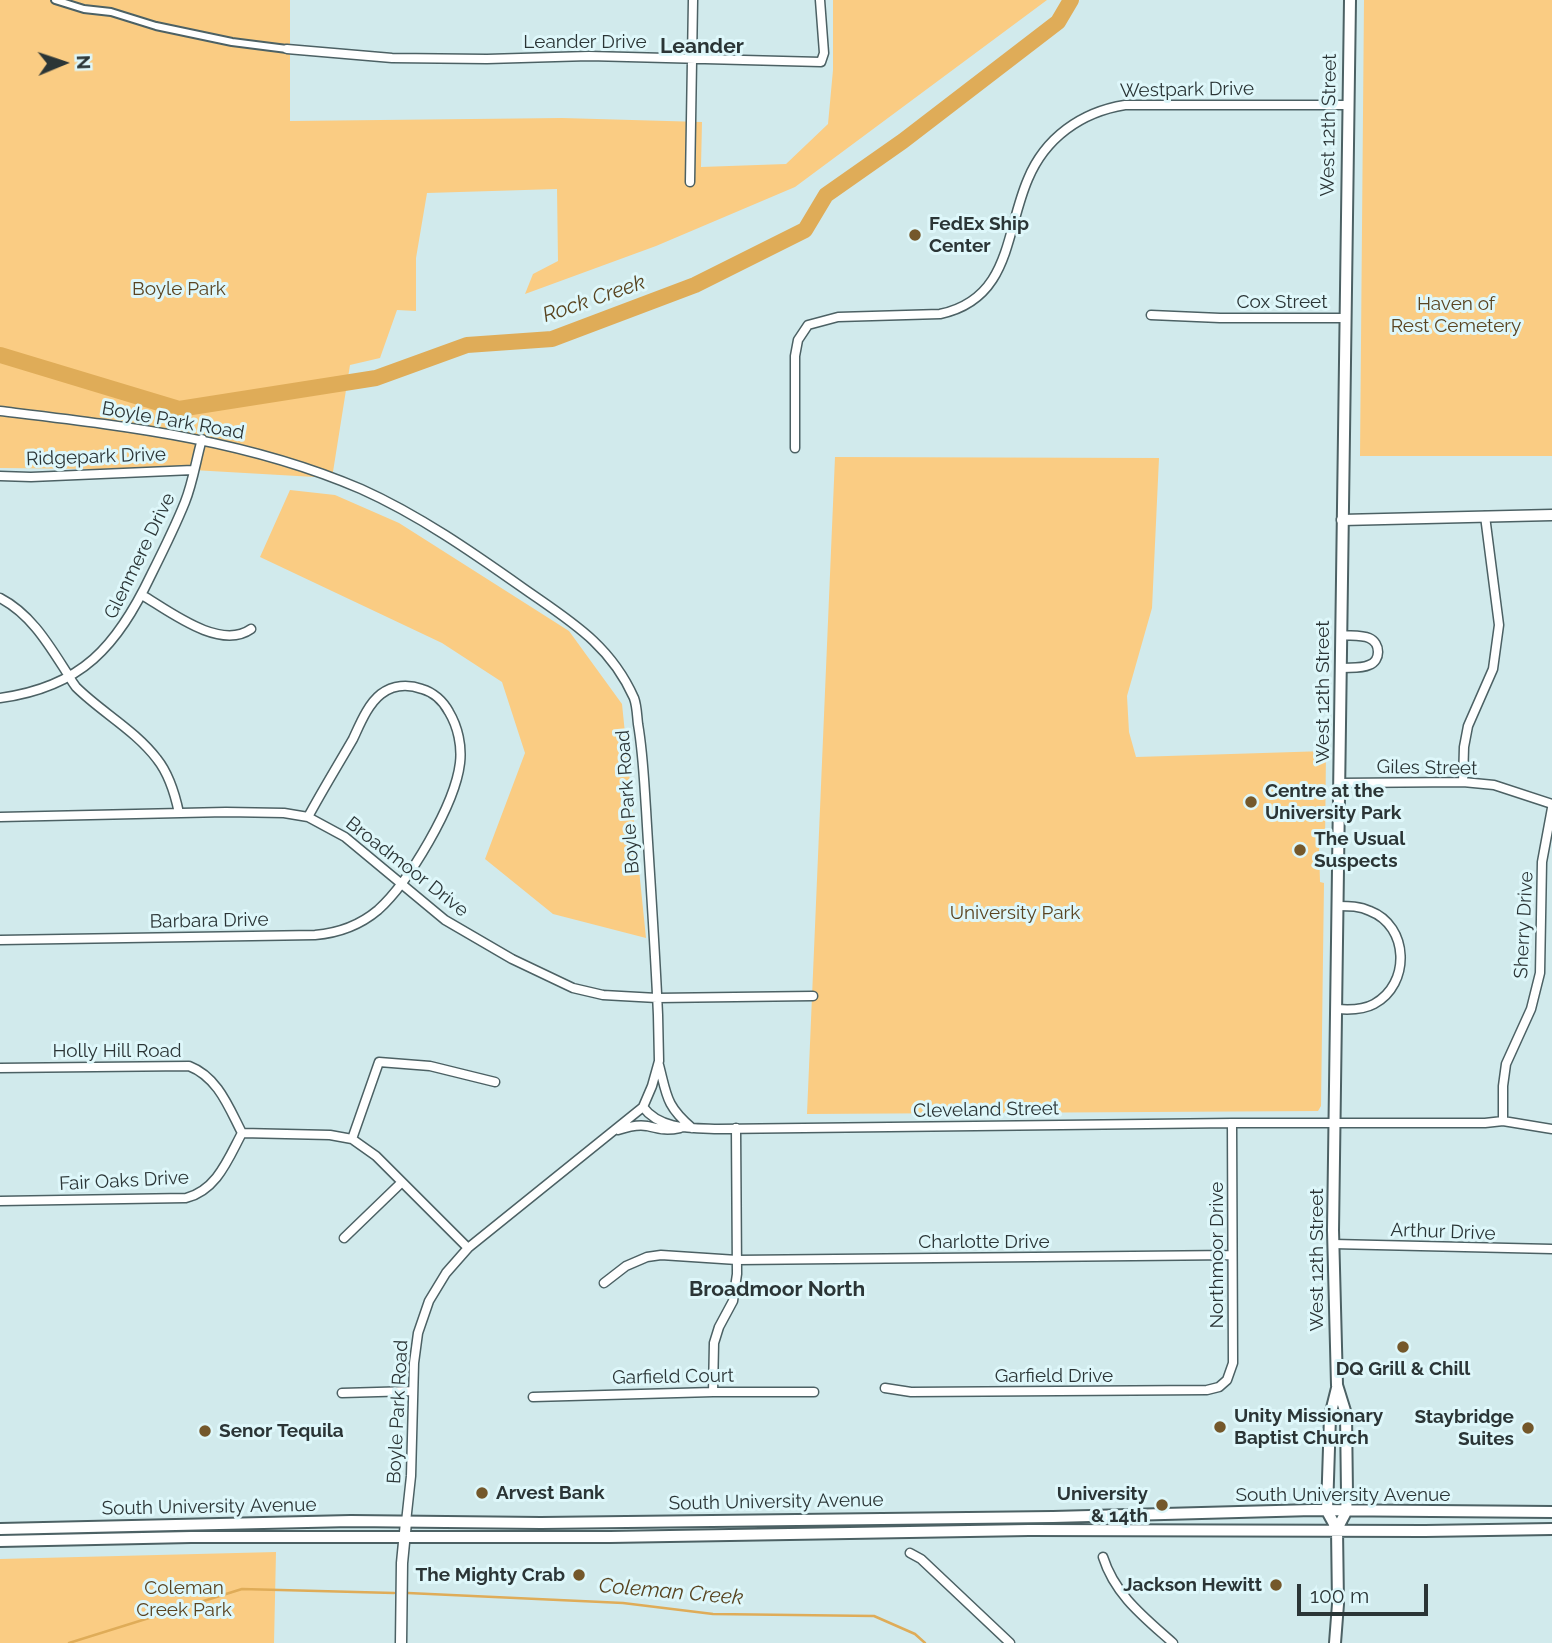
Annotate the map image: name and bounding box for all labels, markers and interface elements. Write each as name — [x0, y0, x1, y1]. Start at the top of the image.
north arrow — [28, 28, 98, 98]
street label: Leander Drive — [523, 31, 647, 53]
district label: Leander — [660, 34, 744, 60]
street label: West 12th Street — [1316, 53, 1342, 197]
text: N — [73, 55, 95, 70]
street label: Westpark Drive — [1120, 77, 1254, 103]
place label: FedEx Ship Center — [929, 213, 1029, 257]
marker: FedEx Ship Center — [907, 227, 923, 243]
water label: Rock Creek — [539, 270, 649, 328]
park label: Boyle Park — [132, 278, 226, 300]
street label: Cox Street — [1237, 291, 1327, 313]
park label: Haven of Rest Cemetery — [1391, 293, 1521, 337]
street label: Boyle Park Road — [100, 397, 246, 445]
street label: Ridgepark Drive — [26, 443, 166, 471]
street label: Glenmere Drive — [100, 489, 180, 623]
street label: West 12th Street — [1312, 620, 1334, 764]
street label: Boyle Park Road — [612, 729, 644, 875]
street label: Giles Street — [1376, 756, 1478, 780]
place label: Centre at the University Park — [1265, 780, 1401, 824]
marker: Centre at the University Park — [1243, 794, 1259, 810]
street label: Broadmoor Drive — [341, 812, 473, 922]
place label: The Usual Suspects — [1314, 828, 1405, 872]
marker: The Usual Suspects — [1292, 842, 1308, 858]
street label: Sherry Drive — [1510, 871, 1538, 979]
park label: University Park — [950, 902, 1080, 924]
street label: Barbara Drive — [149, 909, 269, 933]
street label: Holly Hill Road — [52, 1040, 182, 1062]
street label: Cleveland Street — [913, 1097, 1059, 1123]
street label: Fair Oaks Drive — [59, 1166, 189, 1196]
street label: Northmoor Drive — [1206, 1182, 1228, 1328]
street label: West 12th Street — [1306, 1188, 1328, 1332]
street label: Arthur Drive — [1390, 1219, 1496, 1245]
street label: Charlotte Drive — [918, 1231, 1050, 1253]
district label: Broadmoor North — [689, 1277, 865, 1303]
street label: Boyle Park Road — [383, 1339, 413, 1485]
marker: DQ Grill & Chill — [1395, 1339, 1411, 1355]
place label: DQ Grill & Chill — [1336, 1358, 1470, 1380]
street label: Garfield Court — [612, 1365, 734, 1389]
street label: Garfield Drive — [995, 1365, 1113, 1387]
place label: Unity Missionary Baptist Church — [1234, 1405, 1383, 1449]
place label: Staybridge Suites — [1414, 1406, 1514, 1450]
marker: Unity Missionary Baptist Church — [1212, 1419, 1228, 1435]
place label: Senor Tequila — [219, 1420, 344, 1442]
marker: Staybridge Suites — [1520, 1420, 1536, 1436]
marker: Senor Tequila — [197, 1423, 213, 1439]
place label: Arvest Bank — [496, 1482, 605, 1504]
place label: University & 14th — [1057, 1483, 1148, 1527]
street label: South University Avenue — [1236, 1484, 1450, 1506]
marker: Arvest Bank — [474, 1485, 490, 1501]
street label: South University Avenue — [668, 1489, 884, 1515]
street label: South University Avenue — [101, 1494, 317, 1520]
marker: University & 14th — [1154, 1497, 1170, 1513]
place label: The Mighty Crab — [416, 1564, 565, 1586]
marker: The Mighty Crab — [571, 1567, 587, 1583]
scale bar — [1300, 1570, 1431, 1614]
water label: Coleman Creek — [598, 1573, 744, 1611]
place label: Jackson Hewitt — [1123, 1574, 1262, 1596]
park label: Coleman Creek Park — [136, 1577, 232, 1621]
marker: Jackson Hewitt — [1268, 1577, 1284, 1593]
text: 100 m — [1310, 1583, 1369, 1608]

